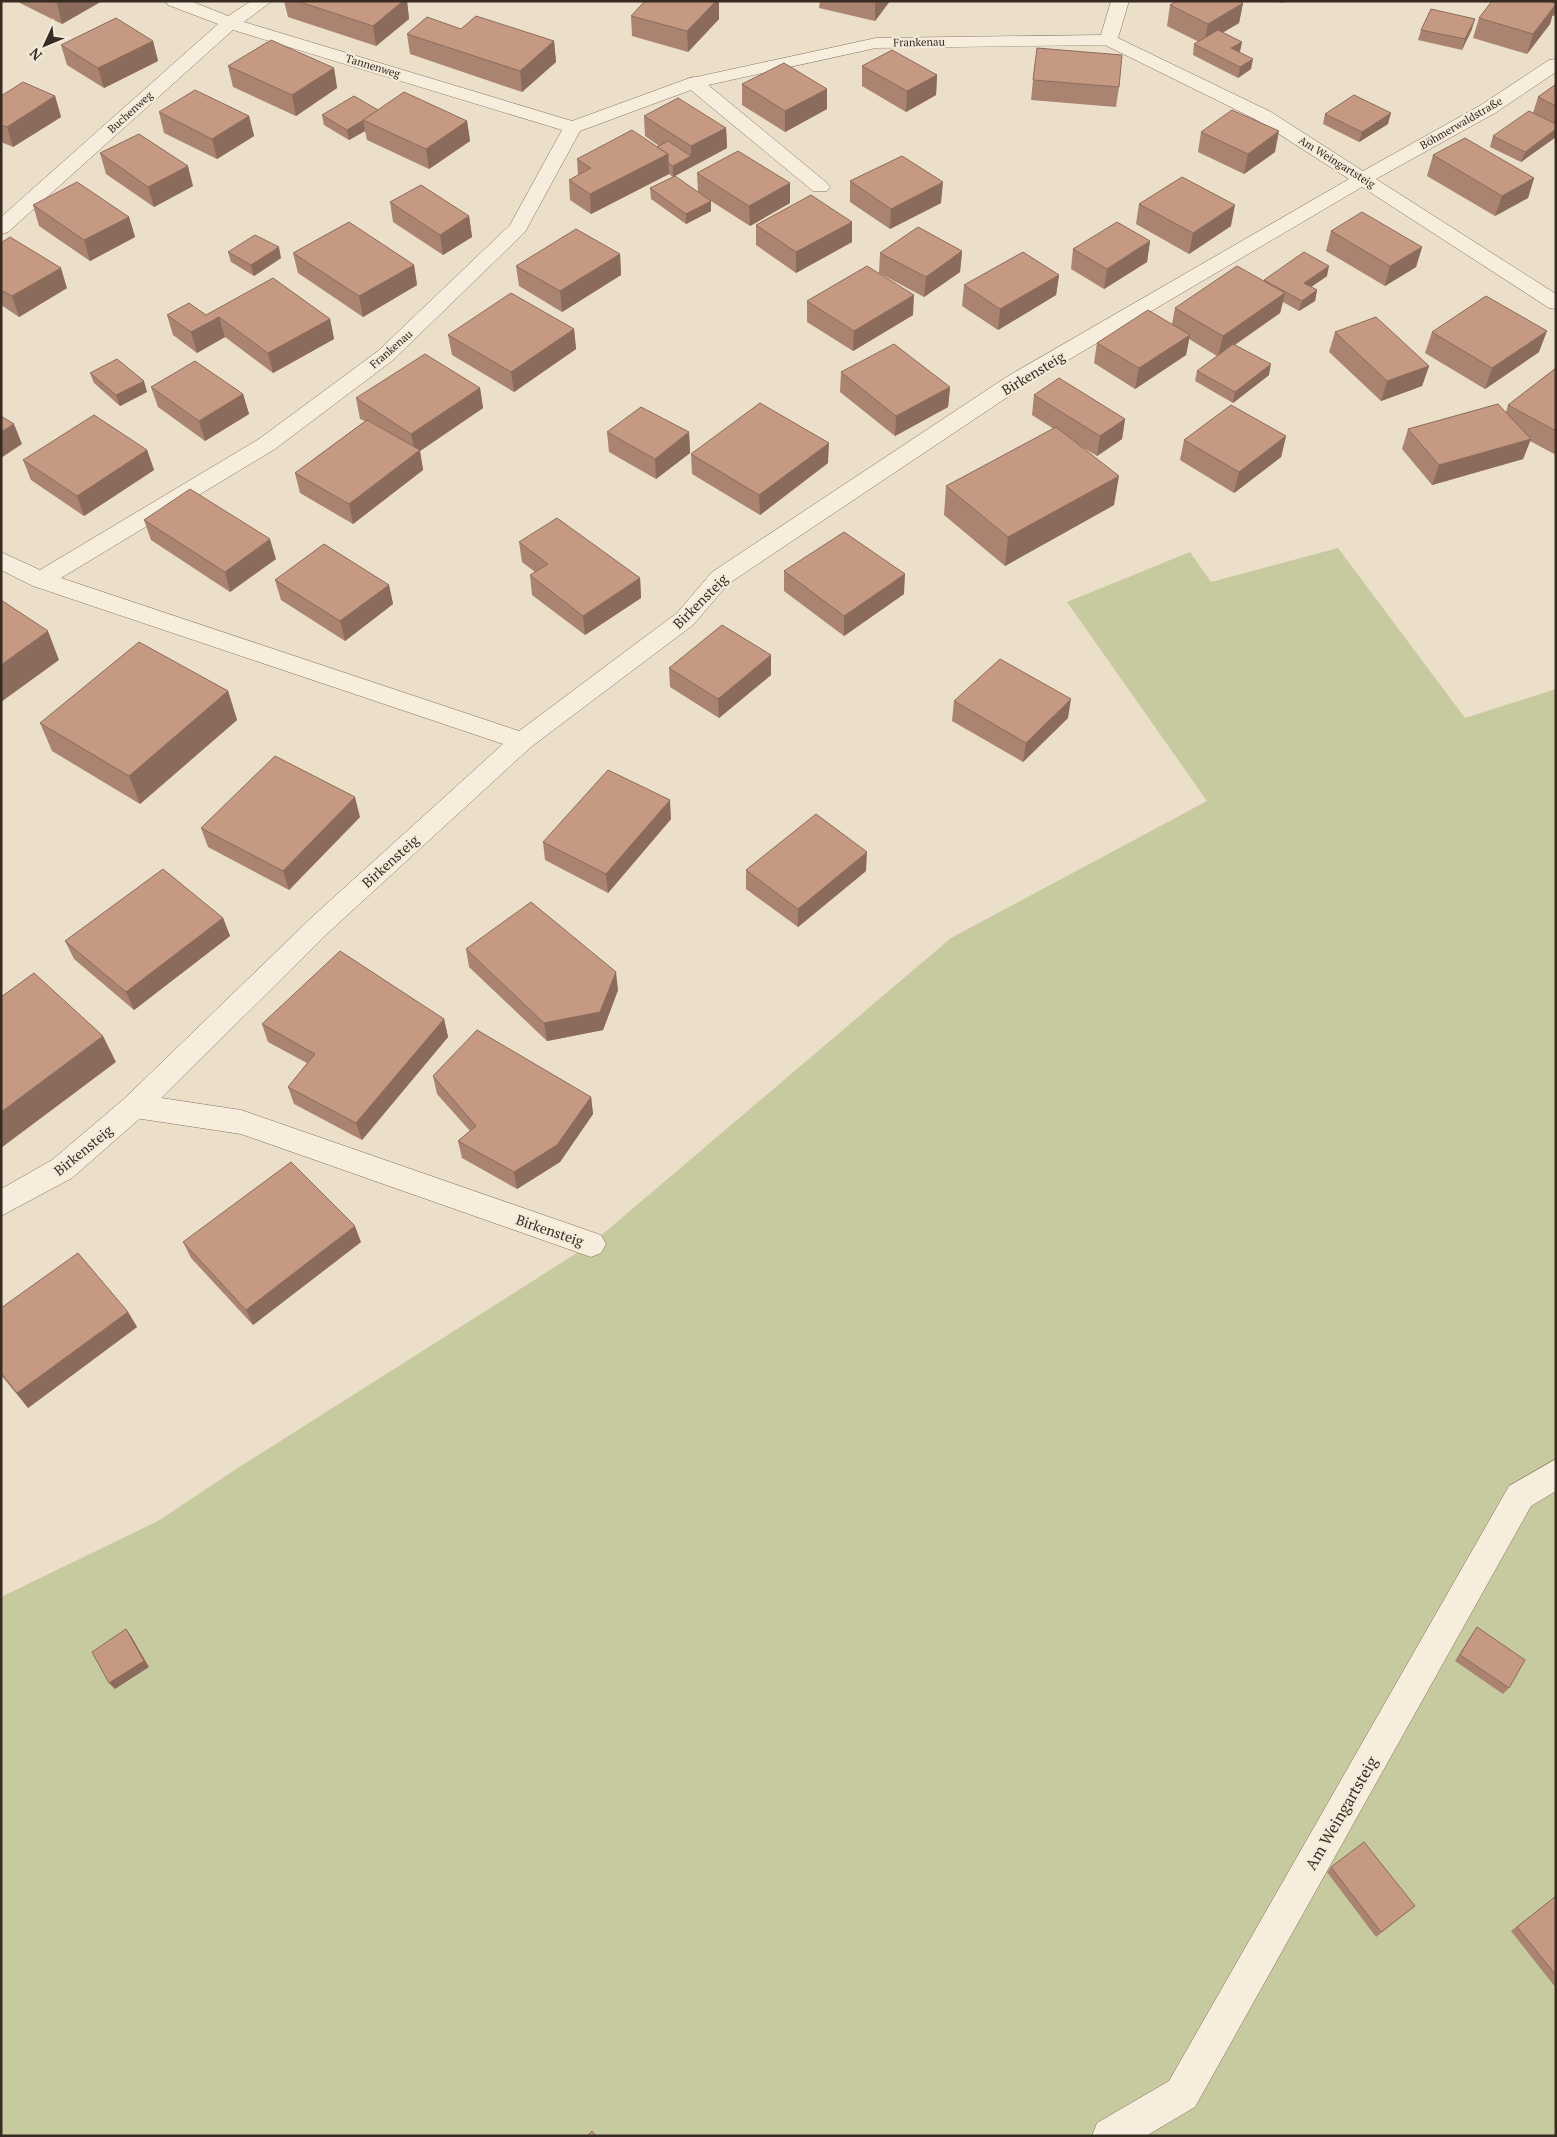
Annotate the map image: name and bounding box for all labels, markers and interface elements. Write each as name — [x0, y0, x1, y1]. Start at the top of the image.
north arrow — [20, 20, 70, 70]
street label: Frankenau — [893, 35, 946, 49]
text: N — [25, 44, 46, 65]
street label: Tannenweg — [344, 51, 402, 81]
street label: Buchenweg — [105, 88, 156, 136]
street label: Böhmerwaldstraße — [1417, 94, 1505, 152]
street label: Am Weingartsteig — [1296, 133, 1378, 191]
street label: Frankenau — [367, 326, 416, 371]
street label: Birkensteig — [998, 346, 1069, 399]
street label: Birkensteig — [668, 569, 732, 633]
street label: Birkensteig — [357, 830, 423, 892]
street label: Birkensteig — [50, 1120, 117, 1180]
street label: Birkensteig — [514, 1210, 587, 1251]
street label: Am Weingartsteig — [1300, 1752, 1383, 1874]

